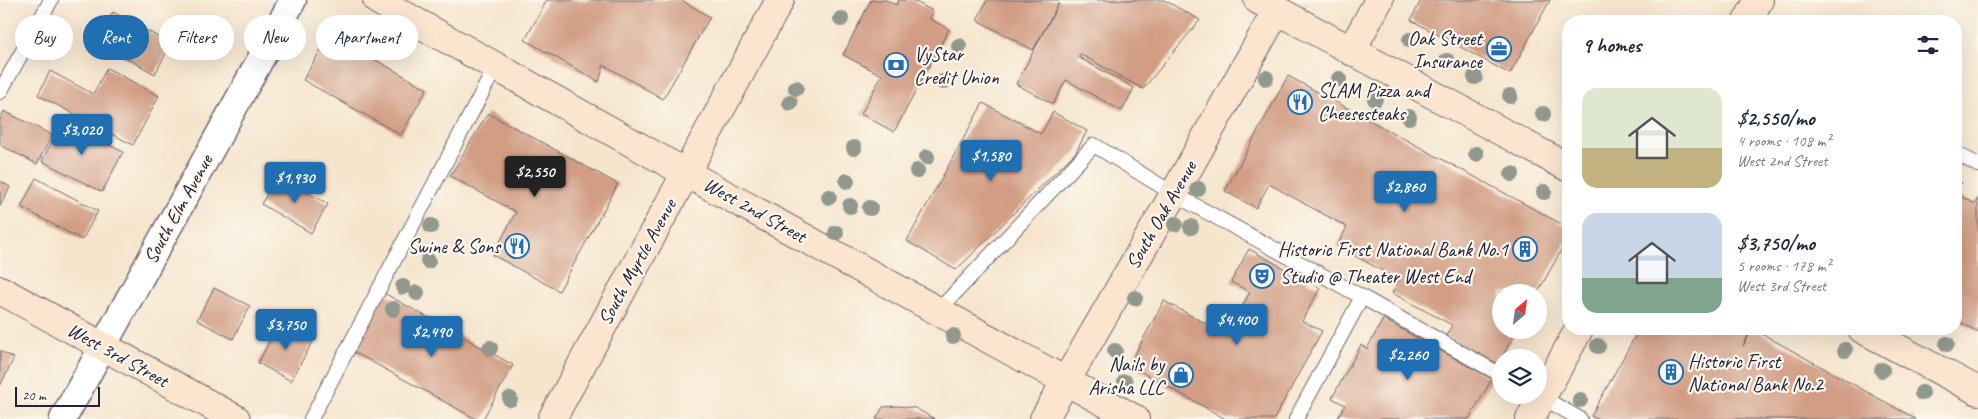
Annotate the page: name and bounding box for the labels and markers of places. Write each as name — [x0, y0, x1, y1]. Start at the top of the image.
place label: Oak Street Insurance — [1408, 26, 1484, 74]
office icon: Oak Street Insurance — [1486, 36, 1512, 62]
place label: VyStar Credit Union — [914, 42, 1000, 90]
bank icon: VyStar Credit Union — [883, 52, 909, 78]
place label: SLAM Pizza and Cheesesteaks — [1318, 78, 1432, 126]
restaurant icon: SLAM Pizza and Cheesesteaks — [1287, 89, 1313, 115]
pin: $3,020 — [41, 114, 123, 156]
pin: $1,580 — [950, 140, 1032, 182]
pin: $2,550 — [494, 156, 576, 198]
pin: $1,930 — [254, 162, 336, 204]
pin: $2,860 — [1364, 170, 1446, 213]
restaurant icon: Swine & Sons — [504, 233, 530, 259]
place label: Swine & Sons — [408, 234, 502, 259]
building icon: Historic First National Bank No.1 — [1512, 236, 1538, 262]
place label: Historic First National Bank No.1 — [1278, 237, 1509, 262]
theatre icon: Studio @ Theater West End — [1249, 263, 1275, 289]
place label: Studio @ Theater West End — [1280, 264, 1474, 289]
pin: $4,400 — [1196, 304, 1278, 346]
pin: $3,750 — [245, 308, 327, 351]
pin: $2,490 — [391, 316, 473, 358]
pin: $2,260 — [1367, 338, 1449, 381]
place label: Historic First National Bank No.2 — [1688, 349, 1825, 397]
place label: Nails by Arisha LLC — [1088, 352, 1166, 400]
building icon: Historic First National Bank No.2 — [1658, 359, 1684, 385]
shop icon: Nails by Arisha LLC — [1168, 362, 1194, 388]

